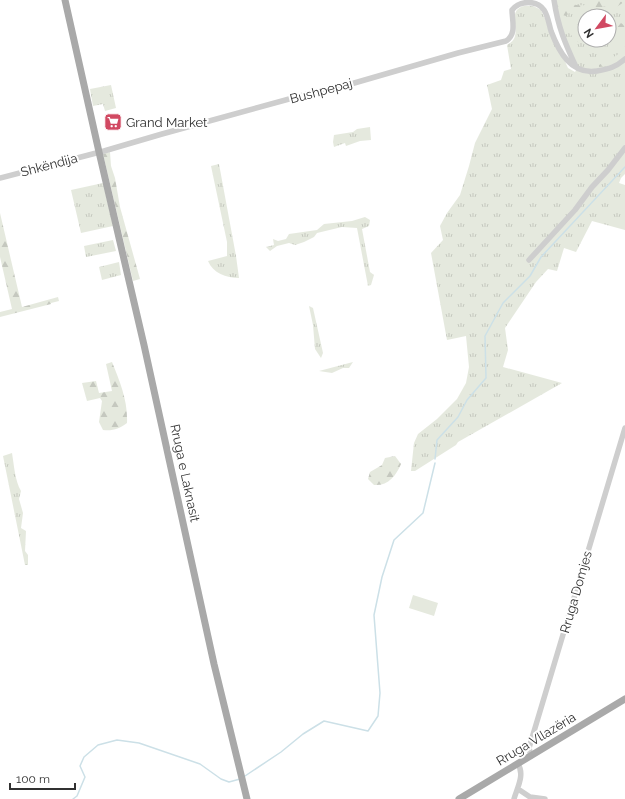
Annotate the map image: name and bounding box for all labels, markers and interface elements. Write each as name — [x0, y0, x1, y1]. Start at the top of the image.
north arrow — [577, 8, 617, 48]
text: N — [581, 26, 597, 40]
street label: Bushpepaj — [288, 75, 354, 107]
supermarket icon: Grand Market — [103, 112, 123, 132]
place label: Grand Market — [126, 115, 208, 130]
street label: Shkëndija — [19, 150, 79, 180]
street label: Rruga e Laknasit — [167, 423, 203, 524]
street label: Rruga Domjes — [557, 549, 595, 635]
street label: Rruga Vllazëria — [494, 709, 578, 769]
scale bar — [10, 765, 75, 791]
text: 100 m — [16, 772, 50, 786]

